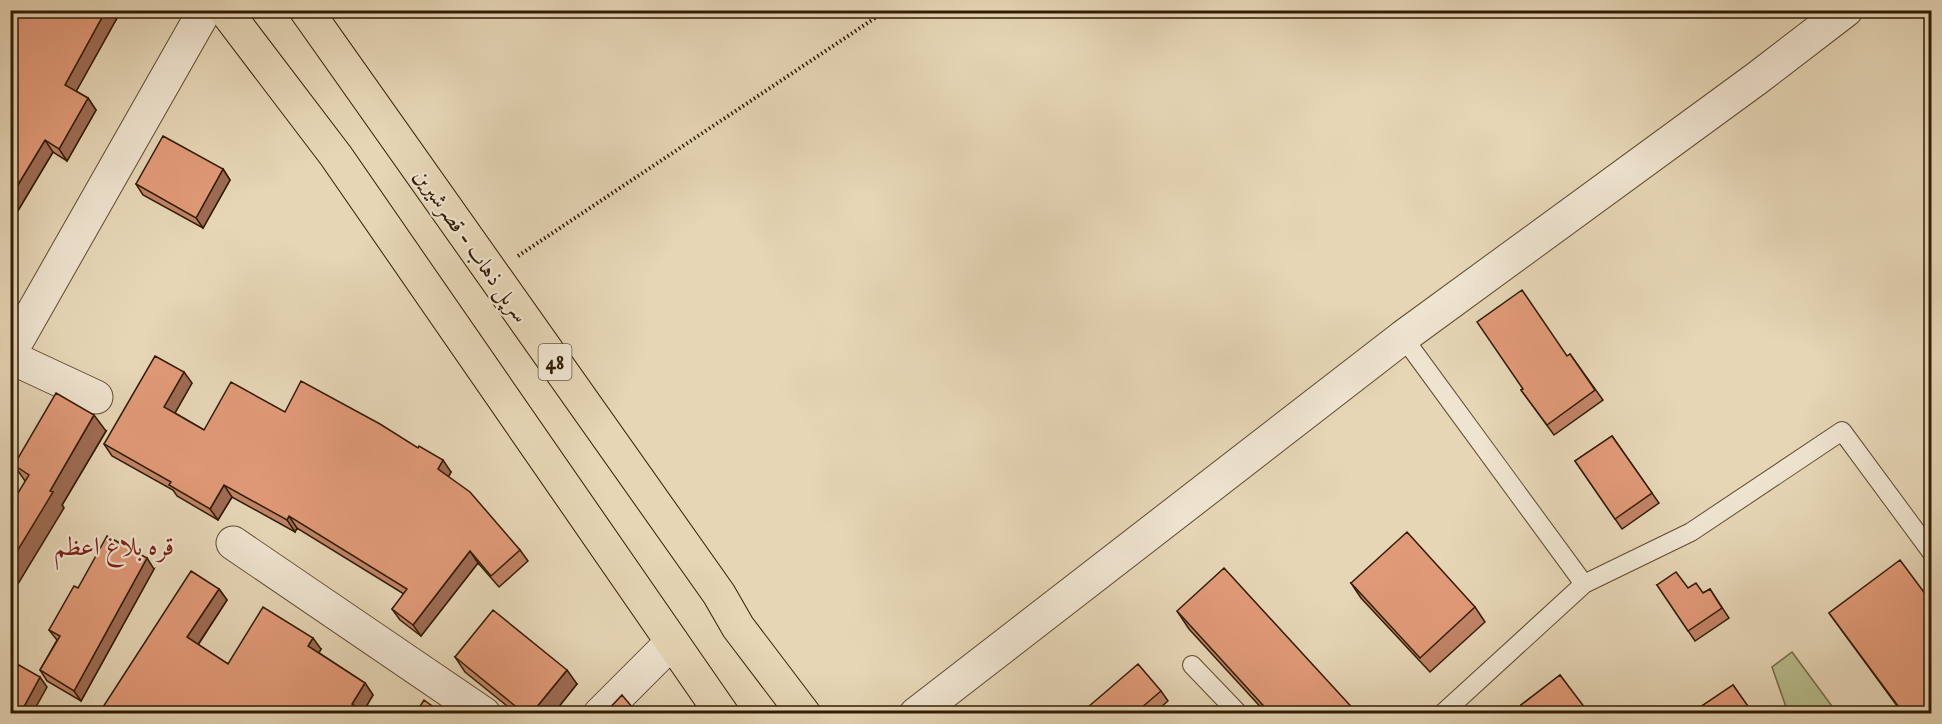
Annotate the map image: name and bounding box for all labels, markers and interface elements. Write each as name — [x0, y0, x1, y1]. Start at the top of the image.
street label: سرپل ذهاب - قصرشیرین — [406, 164, 534, 329]
road number: 48 — [538, 344, 572, 380]
district label: قره بلاغ اعظم — [54, 531, 174, 571]

